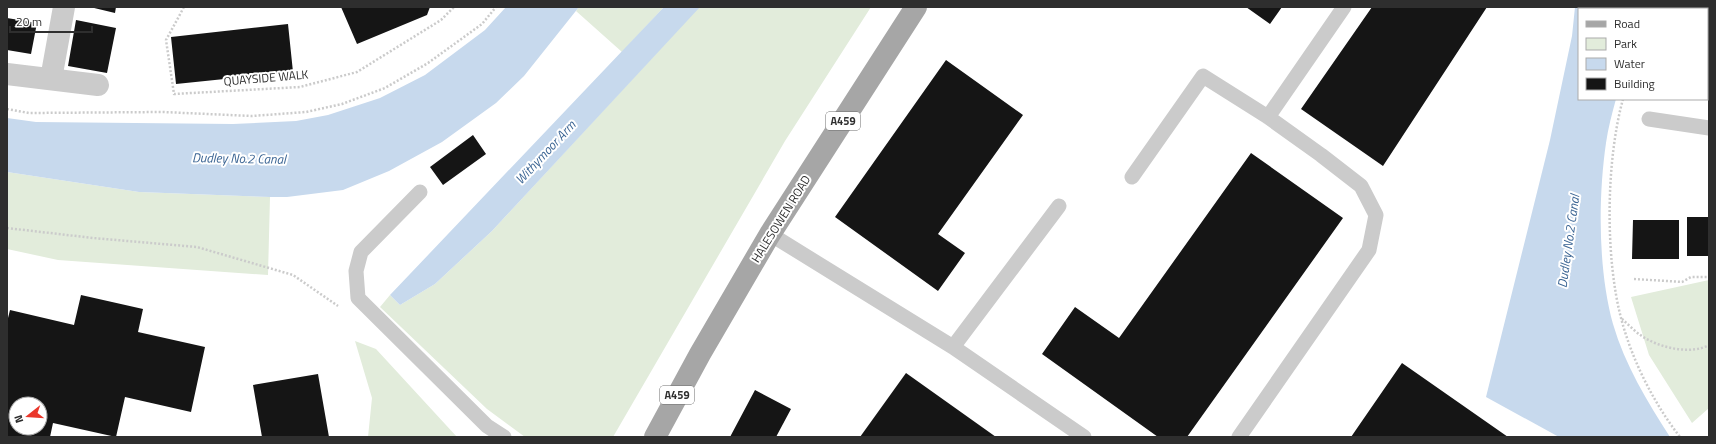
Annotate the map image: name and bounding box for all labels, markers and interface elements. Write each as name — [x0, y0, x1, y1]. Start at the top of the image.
scale bar — [10, 8, 92, 34]
legend — [1578, 8, 1708, 100]
text: 20 m — [16, 12, 42, 31]
text: Road — [1614, 14, 1640, 33]
text: Park — [1614, 34, 1637, 53]
text: Water — [1614, 54, 1645, 73]
street label: QUAYSIDE WALK — [223, 64, 309, 91]
text: Building — [1614, 74, 1655, 93]
road number: A459 — [826, 112, 860, 130]
water label: Withymoor Arm — [510, 115, 581, 188]
water label: Dudley No.2 Canal — [192, 147, 288, 169]
street label: HALESOWEN ROAD — [746, 171, 815, 266]
water label: Dudley No.2 Canal — [1552, 191, 1585, 289]
road number: A459 — [660, 386, 694, 404]
north arrow — [8, 396, 48, 436]
text: N — [10, 413, 27, 425]

